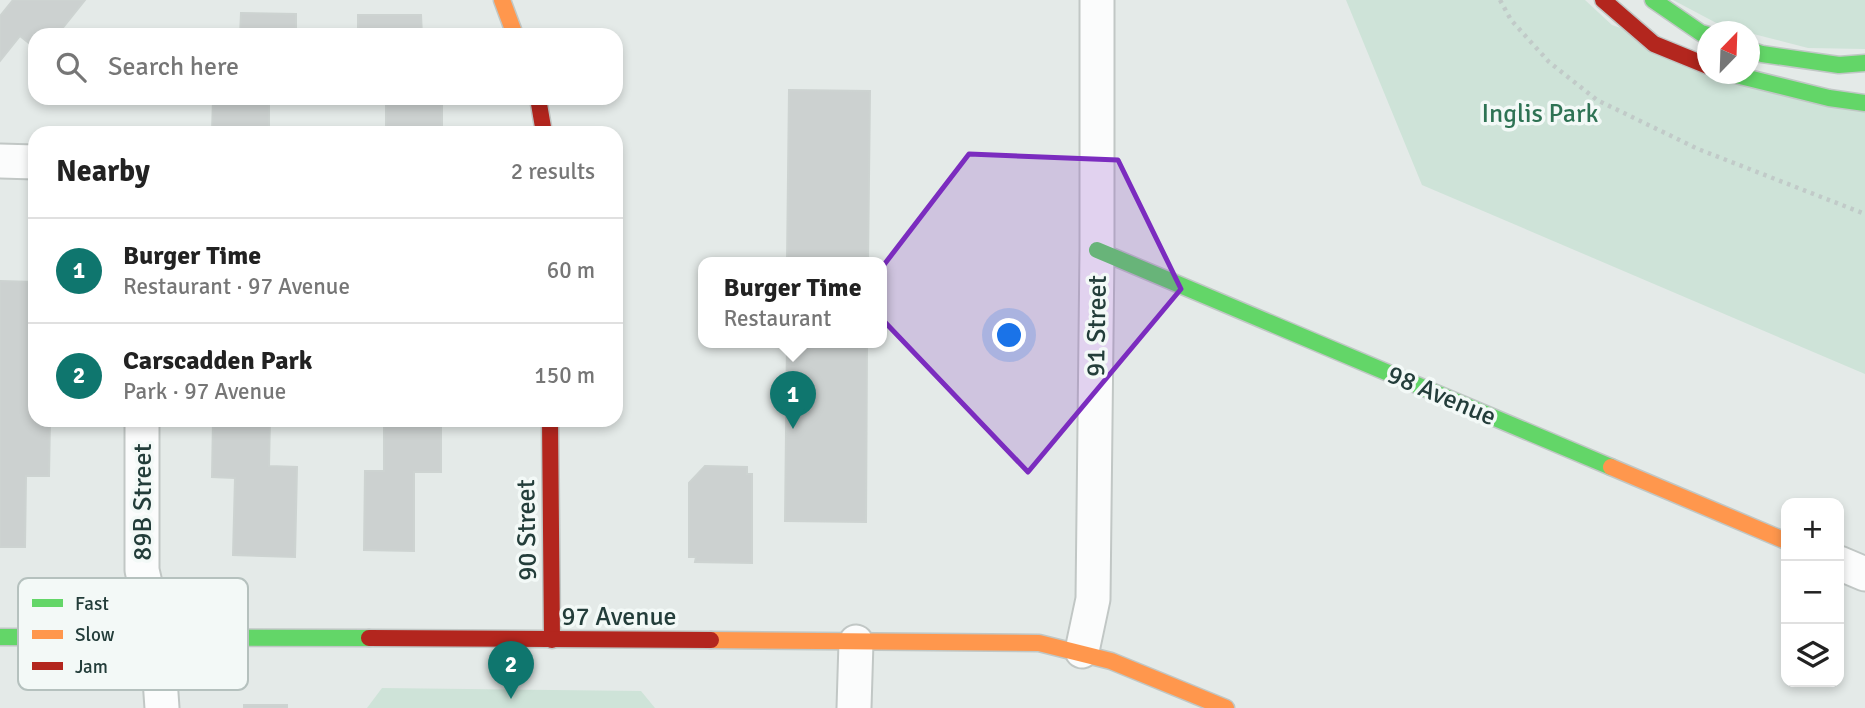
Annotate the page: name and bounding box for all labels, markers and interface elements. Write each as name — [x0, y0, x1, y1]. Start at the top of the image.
north arrow — [1697, 21, 1760, 84]
search box — [28, 28, 623, 105]
icon: search — [52, 48, 90, 86]
text: Search here — [108, 51, 239, 83]
park label: Inglis Park — [1481, 98, 1599, 130]
text: Nearby — [56, 153, 150, 190]
text: 2 results — [511, 157, 595, 186]
text: Burger Time — [123, 240, 261, 272]
text: 1 — [73, 256, 85, 285]
text: 60 m — [547, 256, 595, 285]
popup — [698, 257, 887, 348]
text: Restaurant · 97 Avenue — [123, 272, 350, 301]
text: Burger Time — [723, 272, 862, 304]
street label: 91 Street — [1080, 275, 1114, 377]
text: Restaurant — [723, 304, 831, 333]
your location — [992, 318, 1026, 352]
text: Carscadden Park — [123, 345, 312, 377]
street label: 98 Avenue — [1382, 359, 1501, 433]
text: 2 — [73, 361, 85, 390]
text: 150 m — [534, 361, 595, 390]
pin: 1 — [770, 371, 816, 429]
text: Park · 97 Avenue — [123, 377, 286, 406]
street label: 89B Street — [127, 443, 159, 561]
street label: 90 Street — [510, 479, 544, 581]
map controls — [1781, 498, 1844, 687]
button: + — [1781, 498, 1844, 561]
button: − — [1781, 561, 1844, 624]
legend — [18, 578, 248, 690]
text: Fast — [75, 592, 109, 616]
street label: 97 Avenue — [561, 601, 677, 633]
text: Slow — [75, 623, 115, 647]
button: layers — [1781, 624, 1844, 687]
pin: 2 — [488, 641, 534, 699]
text: Jam — [75, 655, 108, 679]

